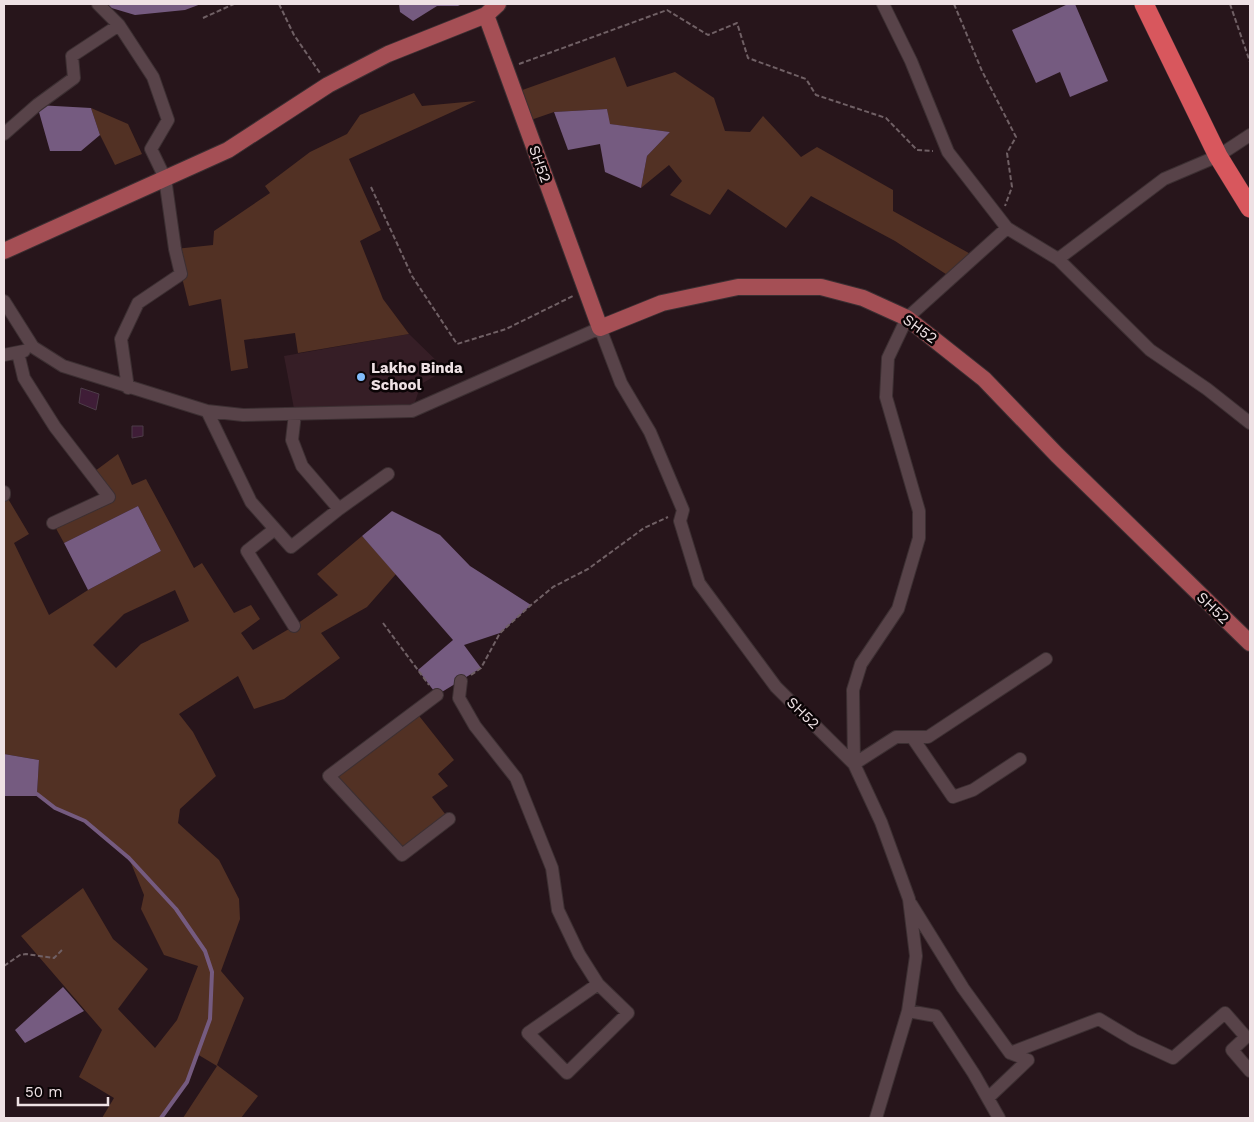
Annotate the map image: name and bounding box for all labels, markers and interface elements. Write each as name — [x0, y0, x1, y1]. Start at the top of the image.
street label: SH52 — [525, 143, 555, 185]
street label: SH52 — [899, 311, 941, 347]
place label: Lakho Binda School — [371, 359, 463, 394]
marker: Lakho Binda School — [355, 371, 367, 383]
street label: SH52 — [1193, 588, 1233, 628]
street label: SH52 — [783, 693, 823, 733]
scale bar — [18, 1074, 108, 1106]
text: 50 m — [25, 1083, 62, 1101]

